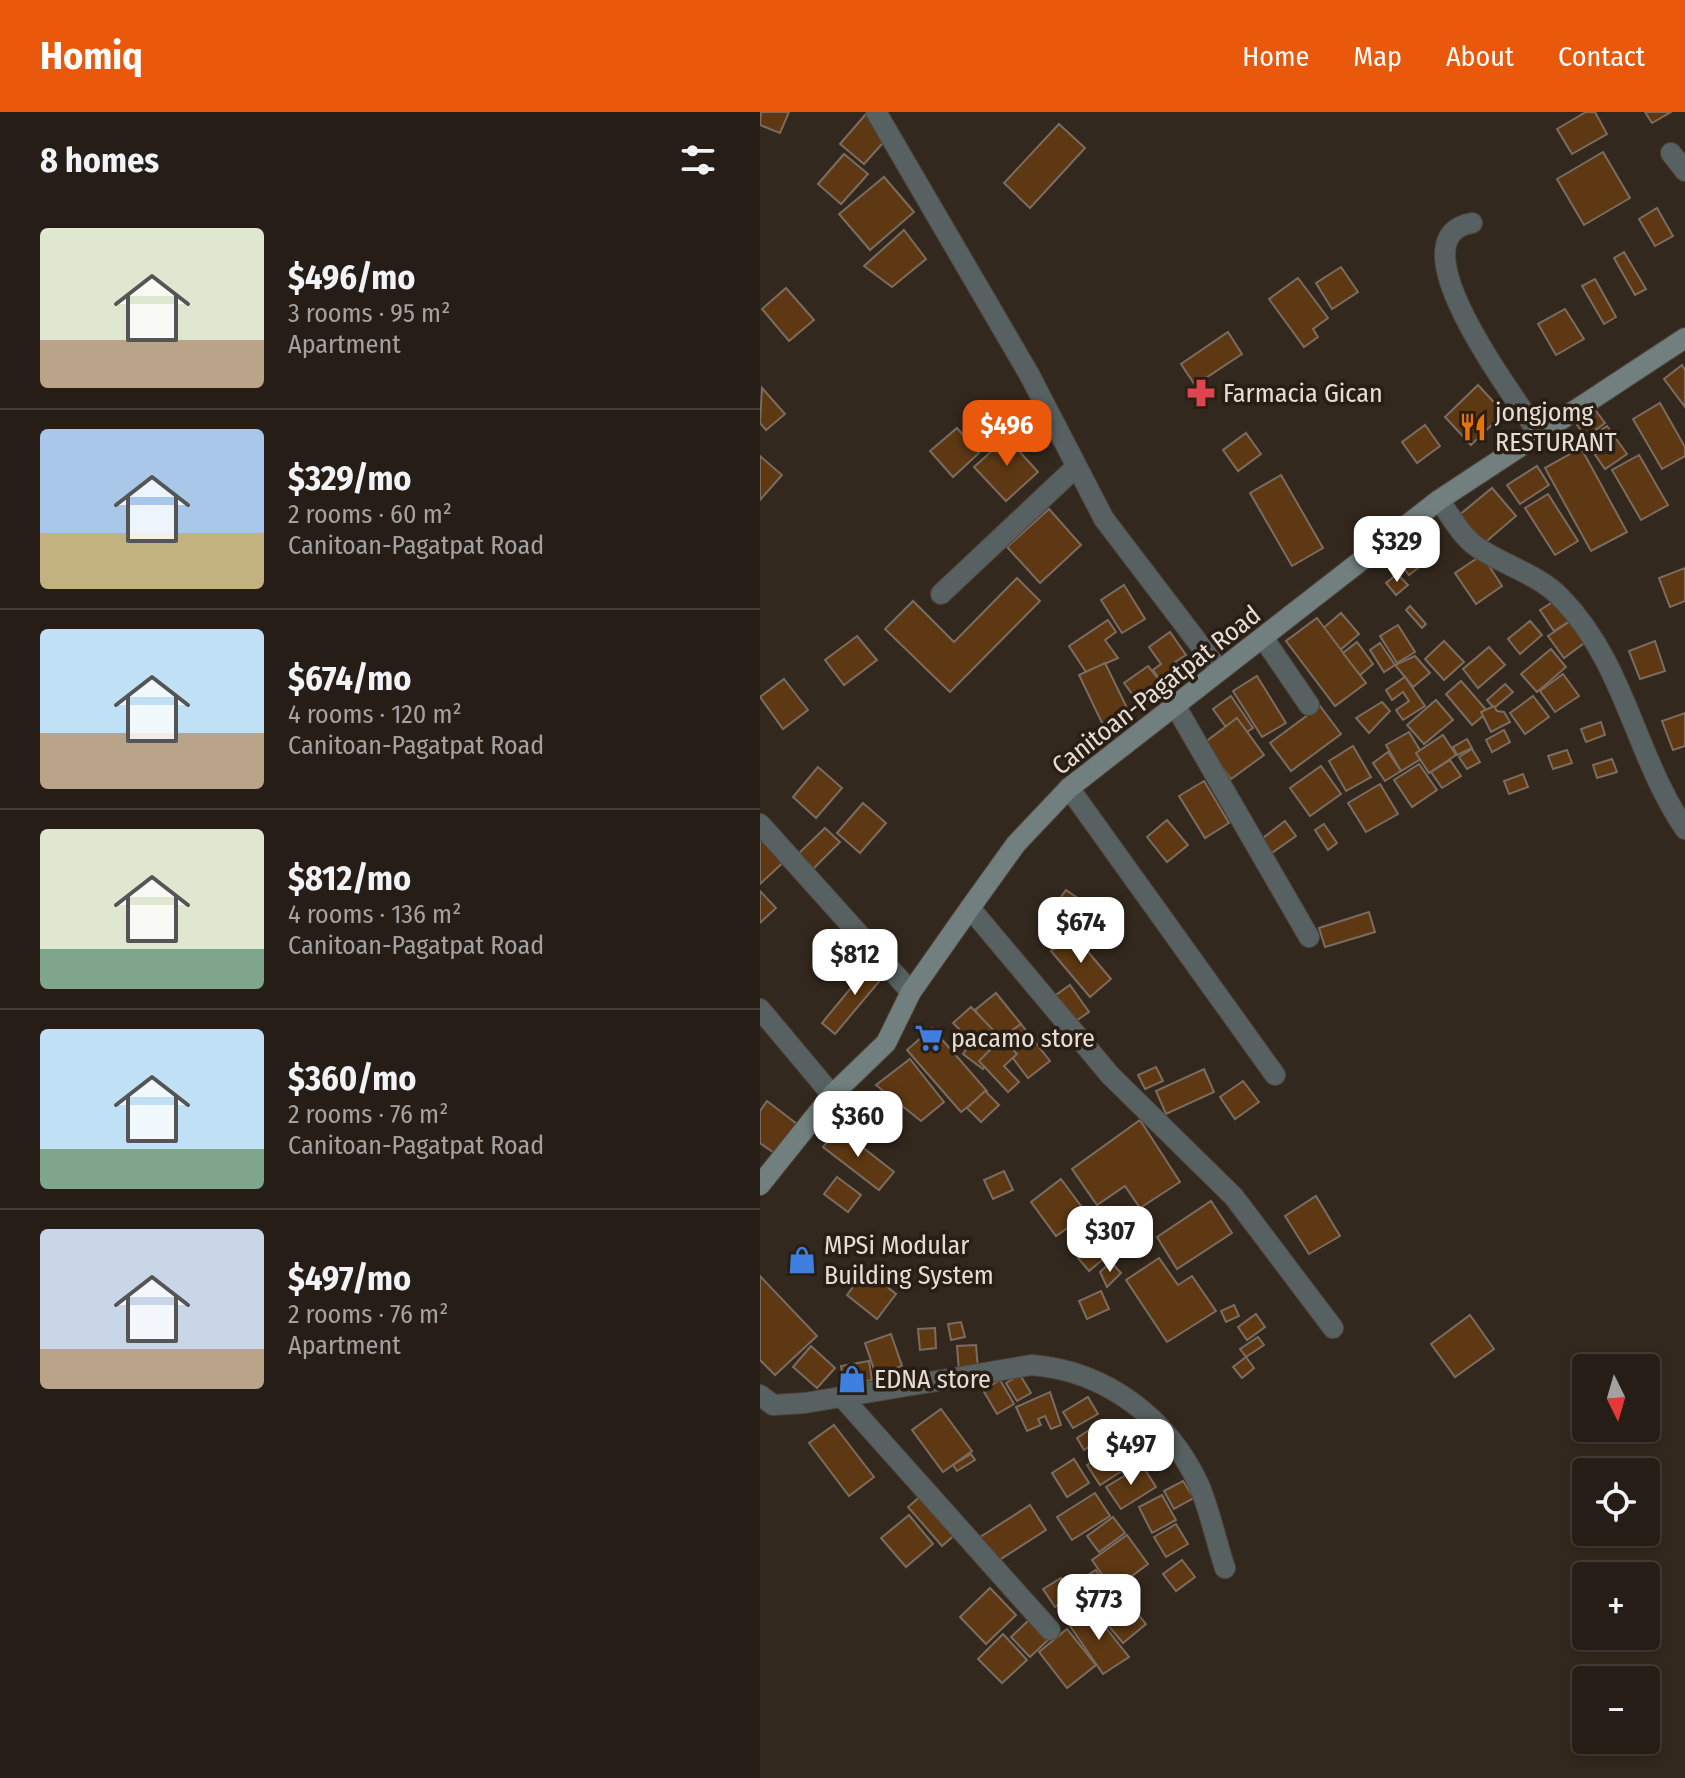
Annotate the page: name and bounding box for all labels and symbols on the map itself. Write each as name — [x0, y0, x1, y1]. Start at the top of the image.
pharmacy icon: Farmacia Gican — [1186, 378, 1216, 408]
place label: Farmacia Gican — [1223, 378, 1383, 409]
place label: jongjomg RESTURANT — [1494, 397, 1616, 458]
pin: $496 — [960, 400, 1054, 468]
restaurant icon: jongjomg RESTURANT — [1458, 412, 1488, 442]
pin: $329 — [1350, 516, 1444, 584]
street label: Canitoan-Pagatpat Road — [1046, 599, 1267, 781]
pin: $674 — [1034, 897, 1128, 965]
pin: $812 — [808, 929, 902, 997]
supermarket icon: pacamo store — [914, 1023, 944, 1053]
place label: pacamo store — [951, 1023, 1095, 1054]
pin: $360 — [811, 1091, 905, 1159]
pin: $307 — [1063, 1206, 1157, 1274]
place label: MPSi Modular Building System — [824, 1230, 994, 1291]
shop icon: MPSi Modular Building System — [787, 1245, 817, 1275]
north arrow — [1572, 1354, 1660, 1442]
shop icon: EDNA store — [837, 1364, 867, 1394]
place label: EDNA store — [874, 1364, 991, 1395]
pin: $497 — [1084, 1419, 1178, 1487]
pin: $773 — [1052, 1574, 1146, 1642]

